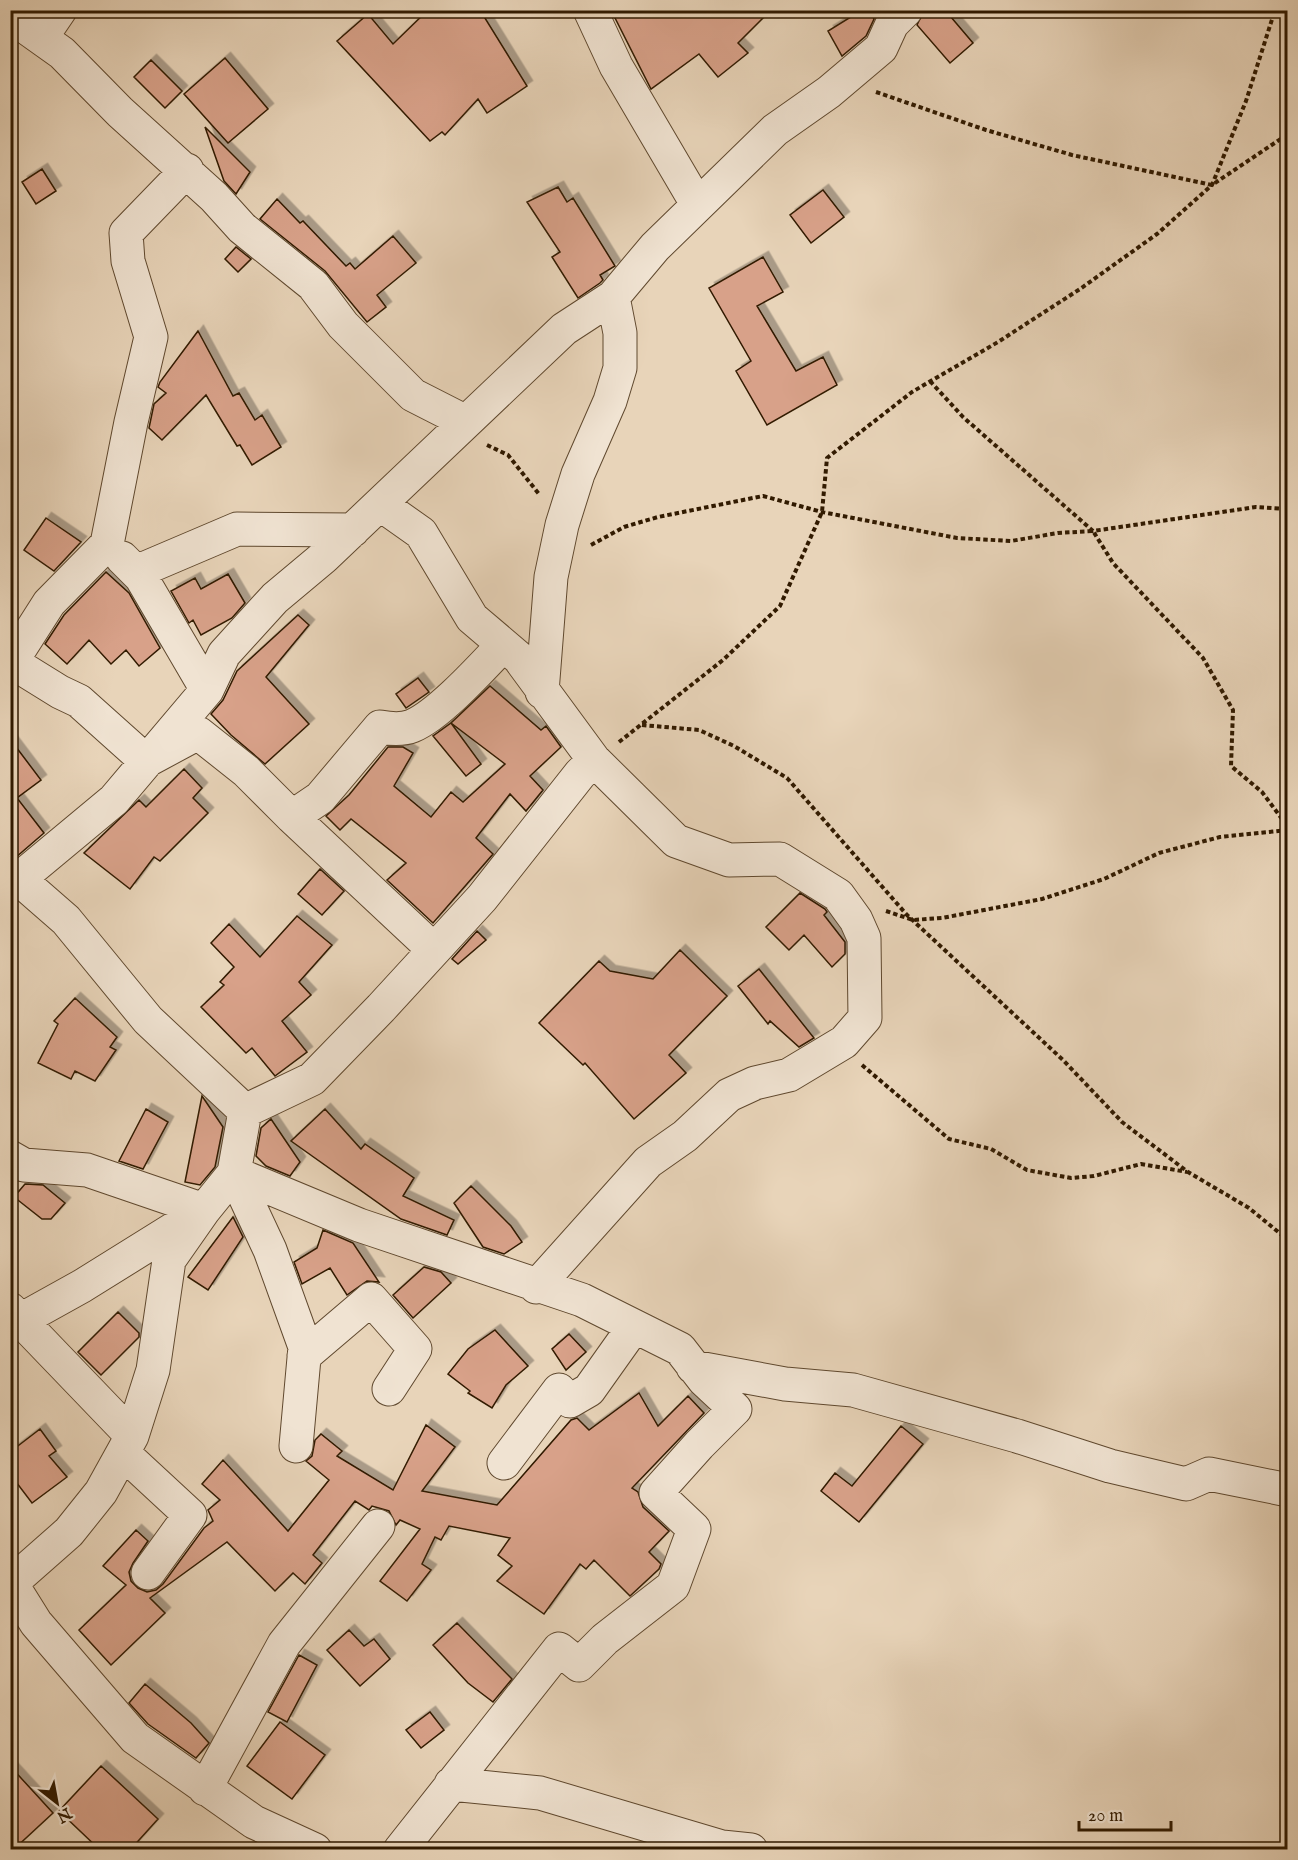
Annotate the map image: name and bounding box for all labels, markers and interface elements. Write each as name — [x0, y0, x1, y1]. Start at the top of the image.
north arrow — [27, 1773, 87, 1833]
scale bar — [1079, 1794, 1170, 1832]
text: N — [52, 1801, 76, 1826]
text: 20 m — [1088, 1805, 1123, 1828]

